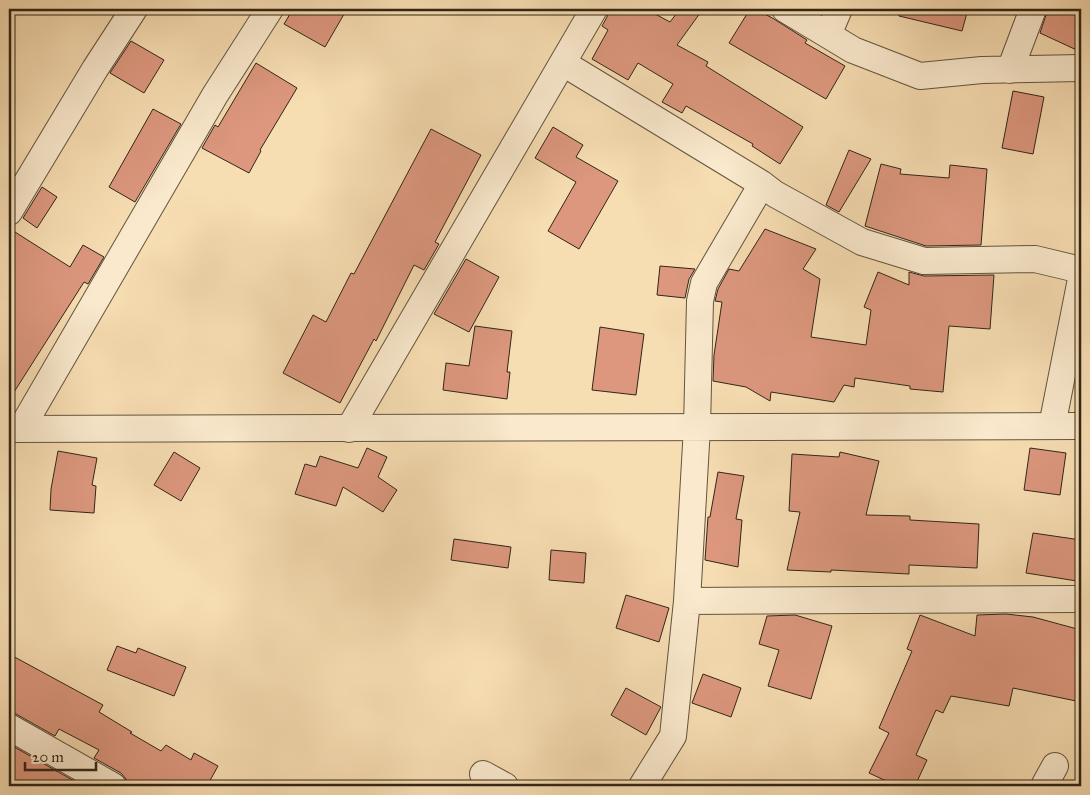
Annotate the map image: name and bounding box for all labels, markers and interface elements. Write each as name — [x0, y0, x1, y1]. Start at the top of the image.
scale bar — [25, 740, 96, 772]
text: 20 m — [32, 748, 64, 766]

